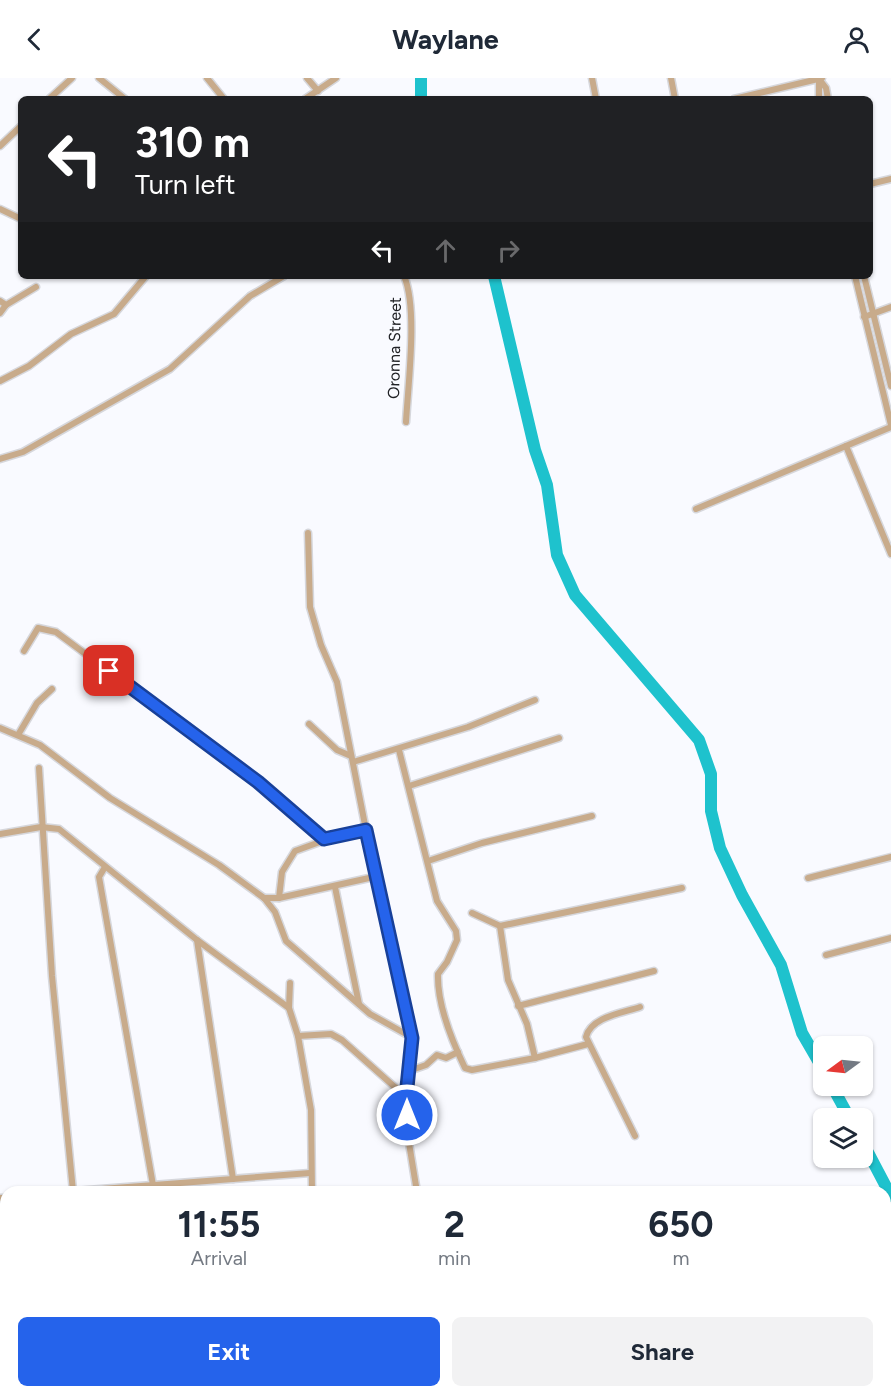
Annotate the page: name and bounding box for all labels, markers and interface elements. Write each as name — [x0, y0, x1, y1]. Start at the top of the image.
icon: back — [18, 23, 51, 56]
text: Waylane — [392, 23, 499, 56]
icon: person — [840, 23, 873, 56]
text: 310 m — [135, 117, 250, 168]
icon: left — [36, 120, 114, 198]
text: Turn left — [135, 168, 235, 201]
icon: left — [366, 234, 399, 267]
icon: ahead — [429, 234, 462, 267]
icon: right — [492, 234, 525, 267]
street label: Oronna Street — [384, 297, 405, 399]
pin — [83, 645, 134, 696]
icon: arrive — [92, 654, 125, 687]
north arrow — [813, 1036, 873, 1096]
map controls — [813, 1036, 873, 1168]
position arrow — [375, 1083, 439, 1147]
button: layers — [813, 1108, 873, 1168]
text: 11:55 — [177, 1203, 261, 1246]
text: 2 — [444, 1203, 465, 1246]
text: 650 — [648, 1203, 713, 1246]
text: Arrival — [191, 1246, 247, 1270]
text: min — [438, 1246, 471, 1270]
text: m — [672, 1246, 689, 1270]
button: Exit — [18, 1317, 440, 1386]
button: Share — [452, 1317, 873, 1386]

